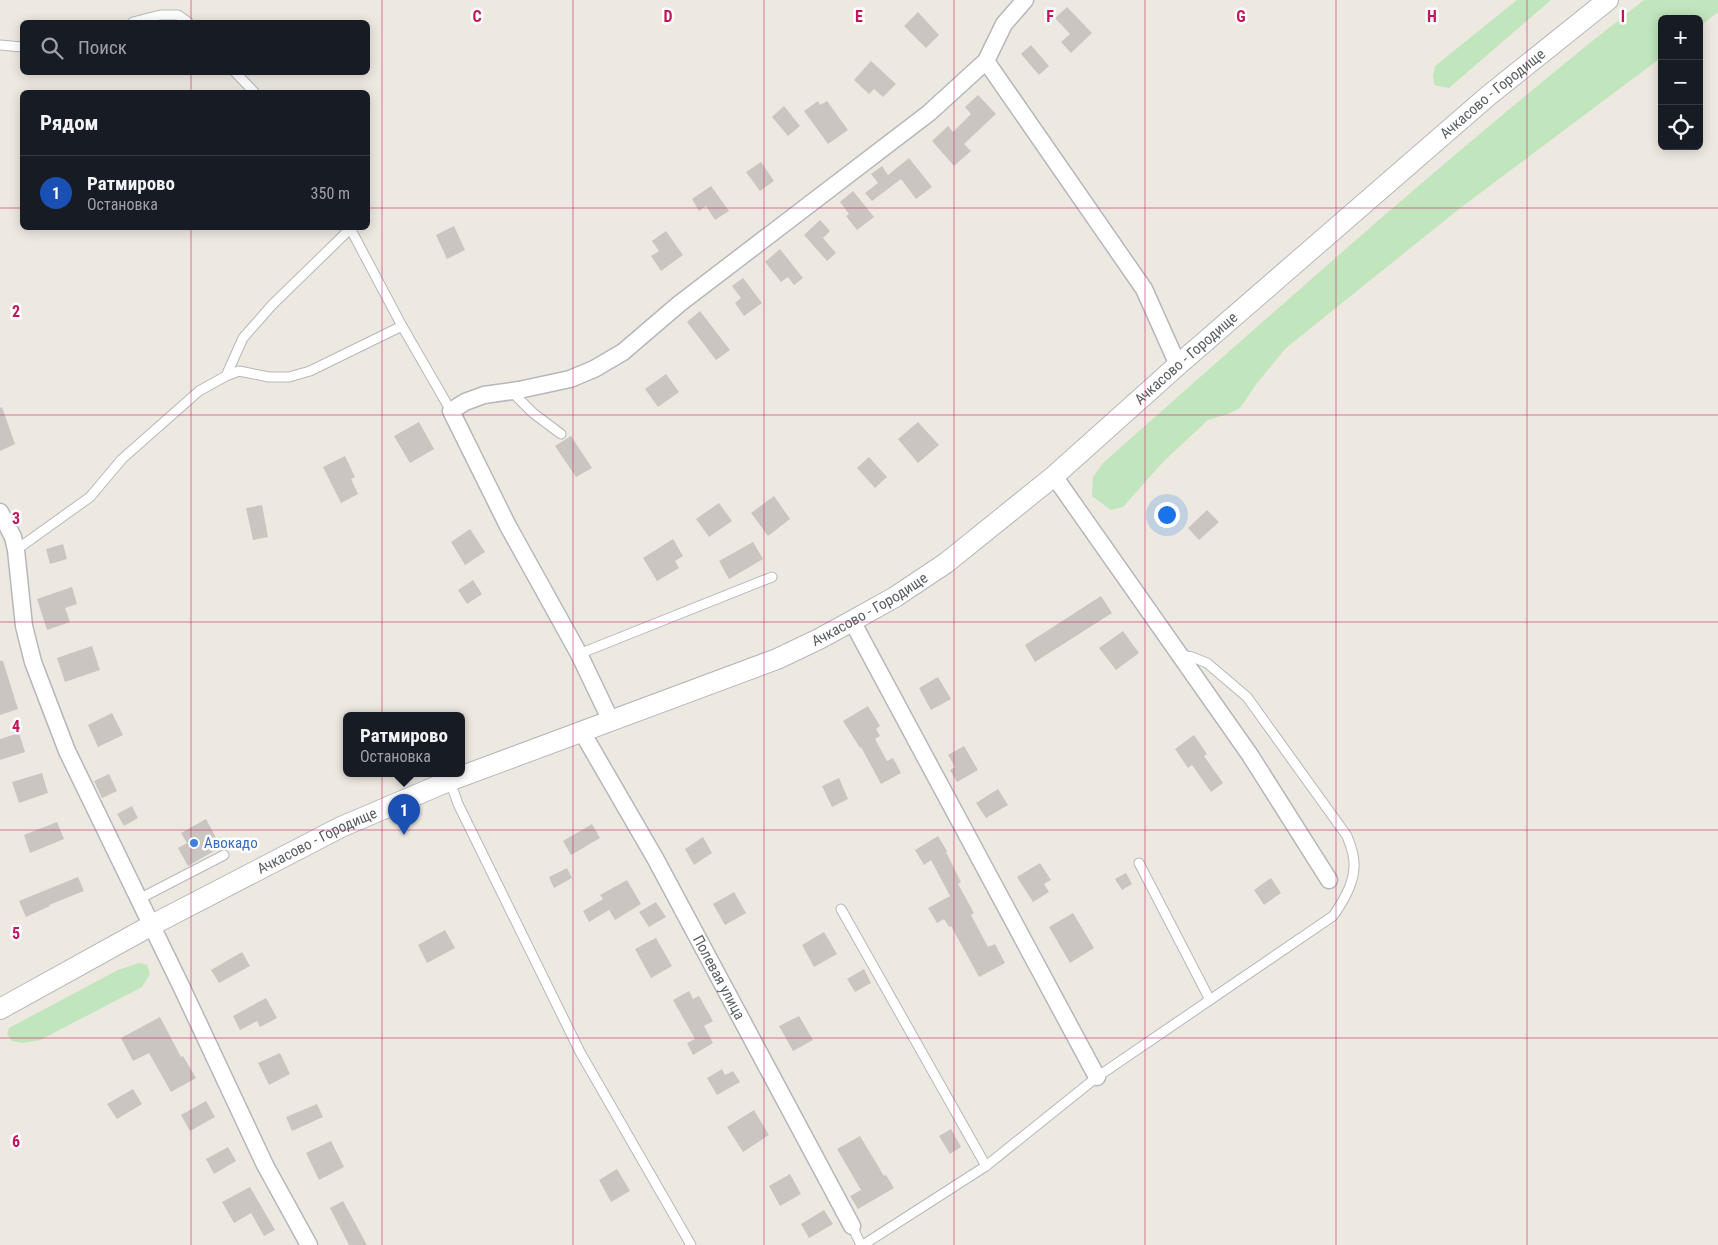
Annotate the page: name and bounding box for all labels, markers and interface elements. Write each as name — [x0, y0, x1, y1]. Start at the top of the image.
text: C — [472, 7, 482, 26]
text: D — [663, 7, 673, 26]
text: E — [855, 7, 863, 26]
text: F — [1046, 7, 1054, 26]
text: G — [1236, 7, 1246, 26]
text: H — [1427, 7, 1437, 26]
text: I — [1621, 7, 1625, 26]
map controls — [1658, 15, 1703, 150]
button: + — [1658, 15, 1703, 60]
search box — [20, 20, 370, 75]
icon: search — [38, 34, 66, 62]
text: Поиск — [78, 36, 127, 59]
street label: Ачкасово - Городище — [1436, 45, 1549, 143]
button: − — [1658, 60, 1703, 105]
button: locate — [1658, 105, 1703, 150]
text: Рядом — [40, 111, 99, 135]
text: Ратмирово — [87, 172, 175, 195]
text: 1 — [52, 184, 60, 203]
text: 350 m — [311, 184, 350, 203]
text: Остановка — [87, 195, 158, 214]
text: 2 — [12, 302, 20, 321]
street label: Ачкасово - Городище — [1131, 308, 1241, 409]
your location — [1154, 502, 1180, 528]
text: 3 — [12, 509, 20, 528]
street label: Ачкасово - Городище — [809, 569, 931, 650]
popup — [343, 712, 465, 777]
text: 4 — [12, 717, 20, 736]
text: Ратмирово — [360, 724, 448, 747]
text: Остановка — [360, 747, 431, 766]
pin: 1 — [388, 794, 420, 835]
street label: Ачкасово - Городище — [254, 804, 380, 878]
place label: Авокадо — [204, 834, 258, 852]
marker: Авокадо — [188, 837, 200, 849]
text: 5 — [12, 924, 20, 943]
street label: Полевая улица — [689, 932, 749, 1023]
text: 6 — [12, 1132, 20, 1151]

